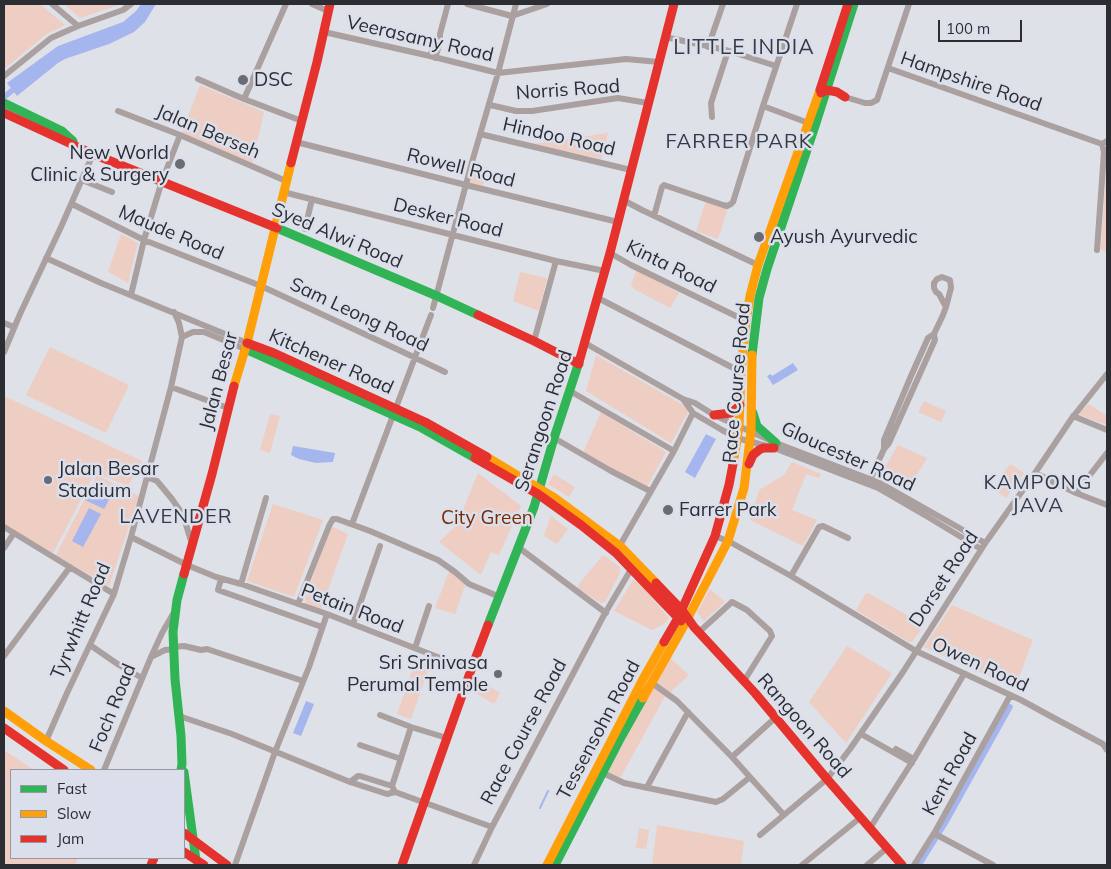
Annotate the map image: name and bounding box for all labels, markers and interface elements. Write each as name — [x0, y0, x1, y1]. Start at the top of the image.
scale bar — [941, 10, 1025, 42]
street label: Veerasamy Road — [344, 11, 496, 67]
text: 100 m — [946, 19, 990, 38]
district label: LITTLE INDIA — [672, 35, 816, 61]
street label: Hampshire Road — [897, 47, 1045, 117]
place label: DSC — [254, 69, 293, 91]
marker: DSC — [236, 73, 250, 87]
street label: Norris Road — [515, 75, 621, 105]
street label: Jalan Berseh — [153, 100, 263, 164]
street label: Hindoo Road — [500, 113, 618, 161]
district label: FARRER PARK — [664, 130, 814, 154]
place label: New World Clinic & Surgery — [30, 142, 169, 186]
street label: Rowell Road — [404, 144, 518, 192]
marker: New World Clinic & Surgery — [173, 157, 187, 171]
street label: Desker Road — [391, 193, 505, 243]
street label: Syed Alwi Road — [268, 198, 406, 274]
street label: Maude Road — [115, 201, 227, 265]
place label: Ayush Ayurvedic — [770, 226, 918, 248]
marker: Ayush Ayurvedic — [752, 230, 766, 244]
street label: Kinta Road — [622, 235, 720, 299]
street label: Sam Leong Road — [286, 273, 432, 357]
street label: Race Course Road — [719, 302, 755, 464]
street label: Kitchener Road — [265, 324, 397, 400]
street label: Jalan Besar — [195, 329, 243, 433]
street label: Serangoon Road — [510, 347, 578, 495]
street label: Gloucester Road — [777, 417, 919, 497]
place label: Jalan Besar Stadium — [58, 458, 159, 502]
district label: KAMPONG JAVA — [983, 471, 1093, 518]
marker: Jalan Besar Stadium — [42, 474, 54, 486]
place label: Farrer Park — [679, 499, 777, 521]
marker: Farrer Park — [661, 503, 675, 517]
district label: LAVENDER — [118, 505, 234, 529]
park label: City Green — [441, 507, 533, 529]
street label: Dorset Road — [905, 527, 983, 631]
street label: Tyrwhitt Road — [46, 559, 116, 683]
street label: Petain Road — [298, 579, 406, 639]
street label: Owen Road — [928, 633, 1032, 697]
place label: Sri Srinivasa Perumal Temple — [347, 652, 488, 696]
street label: Race Course Road — [476, 655, 572, 809]
street label: Tessensohn Road — [553, 656, 645, 804]
street label: Foch Road — [85, 661, 141, 755]
marker: Sri Srinivasa Perumal Temple — [492, 668, 504, 680]
street label: Rangoon Road — [752, 669, 856, 783]
street label: Kent Road — [918, 728, 982, 820]
legend — [10, 769, 185, 859]
text: Fast — [57, 779, 87, 798]
text: Slow — [57, 804, 91, 823]
text: Jam — [57, 829, 84, 848]

